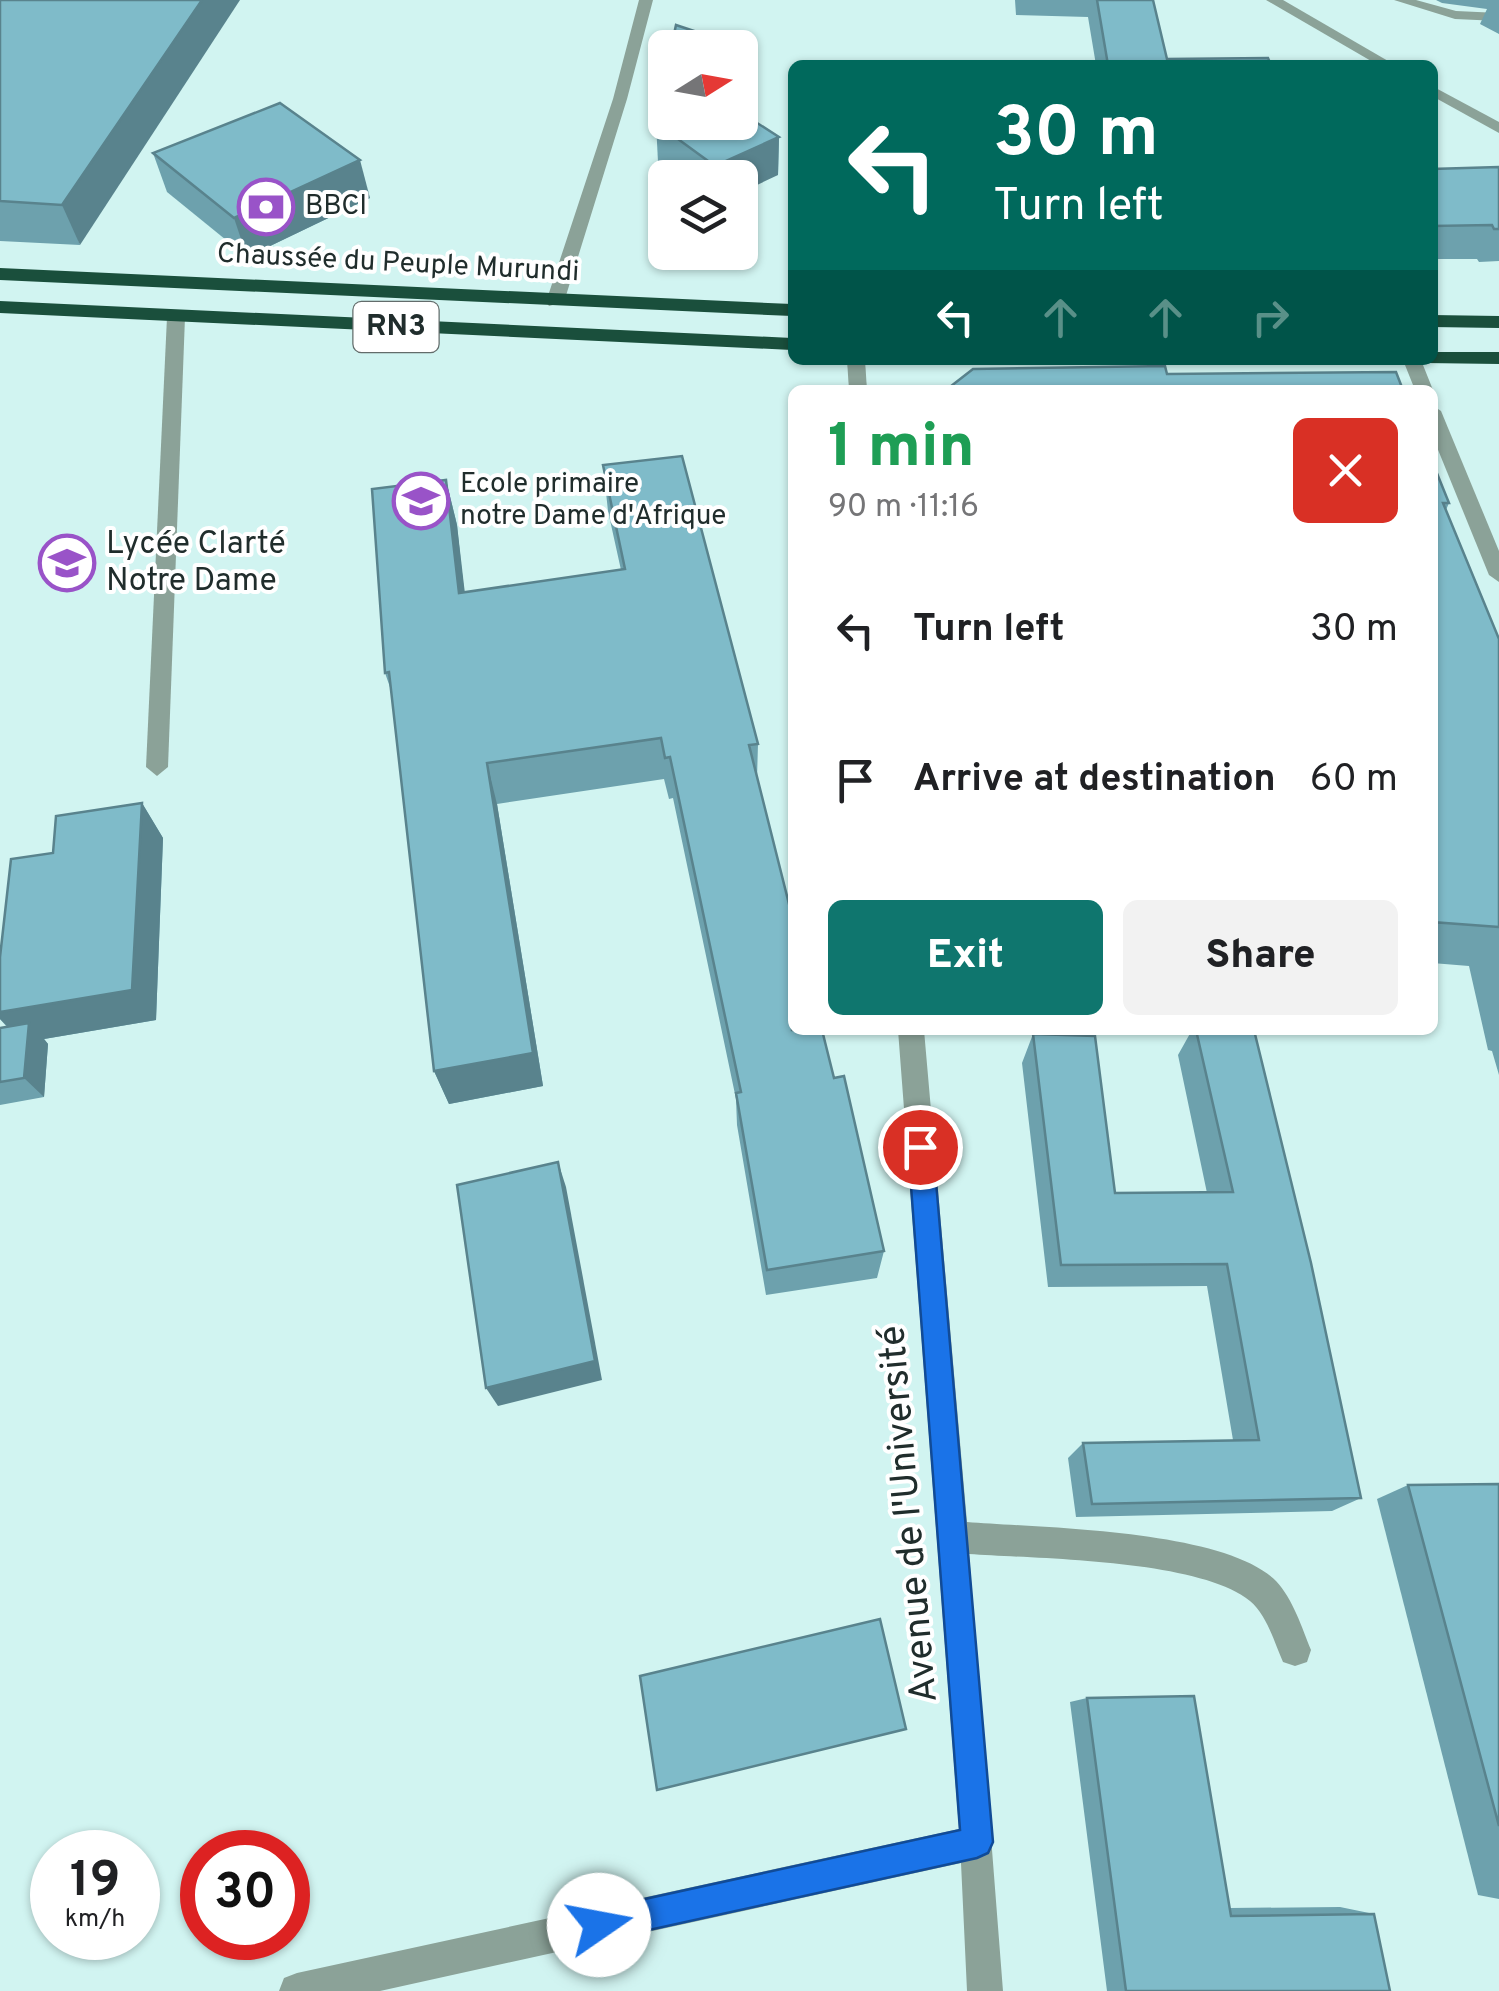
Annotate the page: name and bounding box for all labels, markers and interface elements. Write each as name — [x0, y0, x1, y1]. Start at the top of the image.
north arrow — [648, 30, 758, 140]
map controls — [648, 30, 758, 270]
text: 30 m — [993, 92, 1159, 181]
icon: left — [828, 100, 958, 230]
button: layers — [648, 160, 758, 270]
bank icon: BBCI — [236, 177, 296, 237]
text: Turn left — [993, 179, 1164, 236]
place label: BBCI — [305, 189, 367, 225]
street label: Chaussée du Peuple Murundi — [216, 237, 580, 291]
icon: left — [928, 290, 983, 345]
icon: ahead — [1033, 290, 1088, 345]
icon: ahead — [1138, 290, 1193, 345]
icon: right — [1243, 290, 1298, 345]
road number: RN3 — [354, 302, 438, 352]
text: 1 min — [828, 412, 975, 488]
button: close — [1293, 418, 1398, 523]
place label: Ecole primaire notre Dame d'Afrique — [460, 467, 726, 535]
school or university icon: Ecole primaire notre Dame d'Afrique — [391, 471, 451, 531]
text: 90 m · 11:16 — [828, 488, 979, 528]
place label: Lycée Clarté Notre Dame — [106, 525, 286, 602]
school or university icon: Lycée Clarté Notre Dame — [37, 533, 97, 593]
icon: left — [828, 603, 883, 658]
text: Turn left — [913, 606, 1065, 655]
text: 30 m — [1310, 606, 1398, 655]
icon: arrive — [828, 753, 883, 808]
text: Arrive at destination — [913, 756, 1276, 805]
text: 60 m — [1310, 756, 1398, 805]
button: Exit — [828, 900, 1103, 1015]
button: Share — [1123, 900, 1398, 1015]
pin — [878, 1105, 963, 1190]
icon: arrive — [893, 1120, 948, 1175]
street label: Avenue de l'Université — [869, 1323, 951, 1705]
speed limit sign: 30 — [180, 1830, 310, 1960]
text: 19 — [70, 1851, 120, 1914]
position arrow — [547, 1873, 651, 1977]
text: km/h — [65, 1904, 125, 1936]

